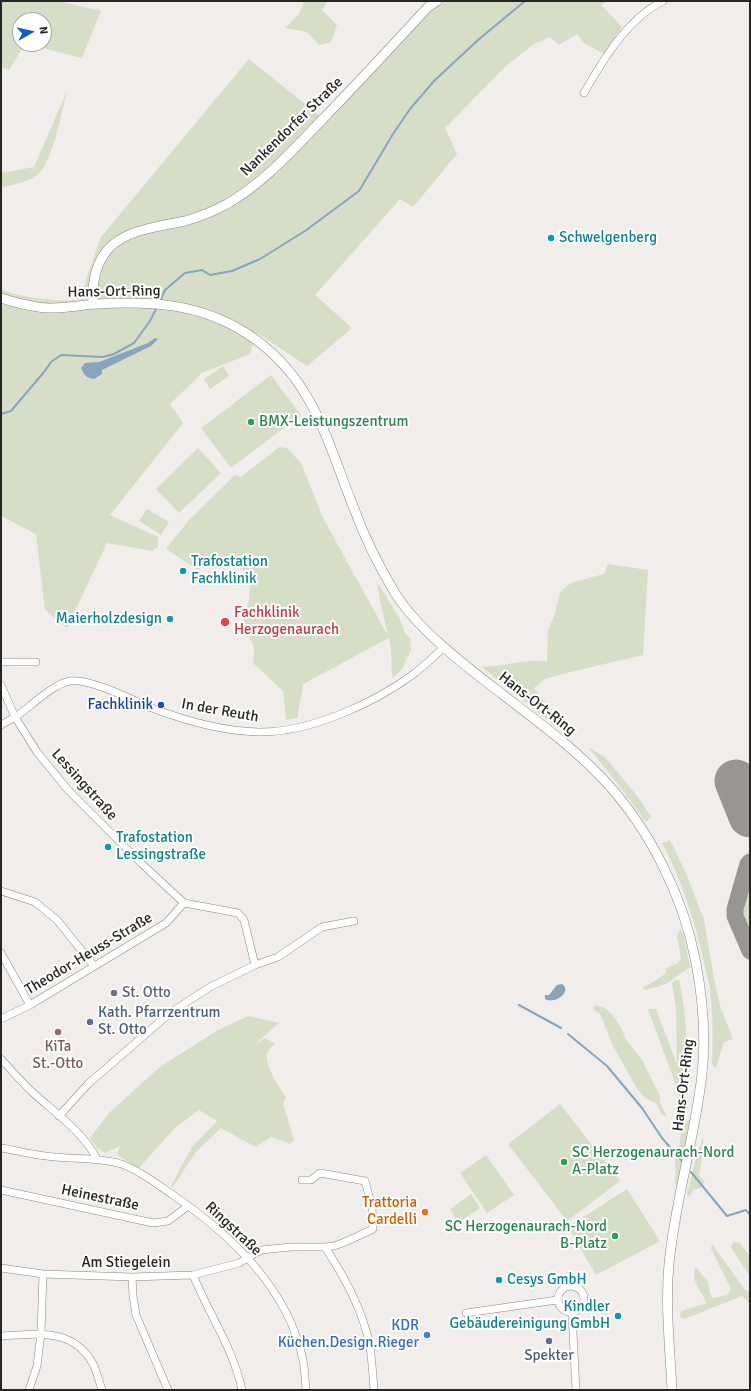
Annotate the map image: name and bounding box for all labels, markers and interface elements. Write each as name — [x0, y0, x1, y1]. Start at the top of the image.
north arrow — [12, 12, 52, 52]
text: N — [36, 26, 50, 35]
street label: Nankendorfer Straße — [237, 74, 347, 180]
place label: Schwelgenberg — [559, 229, 657, 247]
marker: Schwelgenberg — [546, 233, 556, 243]
street label: Hans-Ort-Ring — [67, 282, 161, 302]
place label: BMX-Leistungszentrum — [259, 413, 409, 431]
marker: BMX-Leistungszentrum — [246, 417, 256, 427]
place label: Trafostation Fachklinik — [191, 553, 268, 588]
marker: Trafostation Fachklinik — [178, 566, 188, 576]
place label: Fachklinik Herzogenaurach — [234, 604, 339, 639]
place label: Maierholzdesign — [56, 610, 162, 628]
marker: Maierholzdesign — [165, 614, 175, 624]
marker: Fachklinik Herzogenaurach — [219, 616, 231, 628]
street label: Hans-Ort-Ring — [495, 668, 579, 740]
street label: In der Reuth — [180, 695, 260, 727]
place label: Fachklinik — [87, 696, 153, 714]
marker: Fachklinik — [156, 700, 166, 710]
street label: Lessingstraße — [47, 746, 121, 824]
place label: Trafostation Lessingstraße — [116, 829, 206, 864]
marker: Trafostation Lessingstraße — [103, 842, 113, 852]
street label: Theodor-Heuss-Straße — [22, 909, 156, 999]
place label: St. Otto — [122, 984, 171, 1002]
marker: St. Otto — [109, 988, 119, 998]
place label: Kath. Pfarrzentrum St. Otto — [98, 1004, 221, 1039]
marker: Kath. Pfarrzentrum St. Otto — [85, 1017, 95, 1027]
marker: KiTa St.-Otto — [53, 1027, 63, 1037]
place label: KiTa St.-Otto — [33, 1038, 83, 1073]
street label: Hans-Ort-Ring — [669, 1038, 699, 1132]
place label: SC Herzogenaurach-Nord A-Platz — [572, 1144, 734, 1179]
marker: SC Herzogenaurach-Nord A-Platz — [559, 1157, 569, 1167]
street label: Heinestraße — [59, 1181, 141, 1215]
place label: Trattoria Cardelli — [362, 1194, 417, 1229]
street label: Ringstraße — [201, 1198, 265, 1260]
marker: Trattoria Cardelli — [420, 1207, 430, 1217]
place label: SC Herzogenaurach-Nord B-Platz — [445, 1218, 607, 1253]
marker: SC Herzogenaurach-Nord B-Platz — [610, 1231, 620, 1241]
street label: Am Stiegelein — [81, 1254, 171, 1272]
place label: Cesys GmbH — [507, 1271, 587, 1289]
marker: Cesys GmbH — [494, 1275, 504, 1285]
place label: Kindler Gebäudereinigung GmbH — [449, 1298, 610, 1333]
marker: Kindler Gebäudereinigung GmbH — [613, 1311, 623, 1321]
place label: KDR Küchen.Design.Rieger — [278, 1317, 419, 1352]
marker: KDR Küchen.Design.Rieger — [422, 1330, 432, 1340]
marker: Spekter — [544, 1336, 554, 1346]
place label: Spekter — [524, 1347, 574, 1365]

